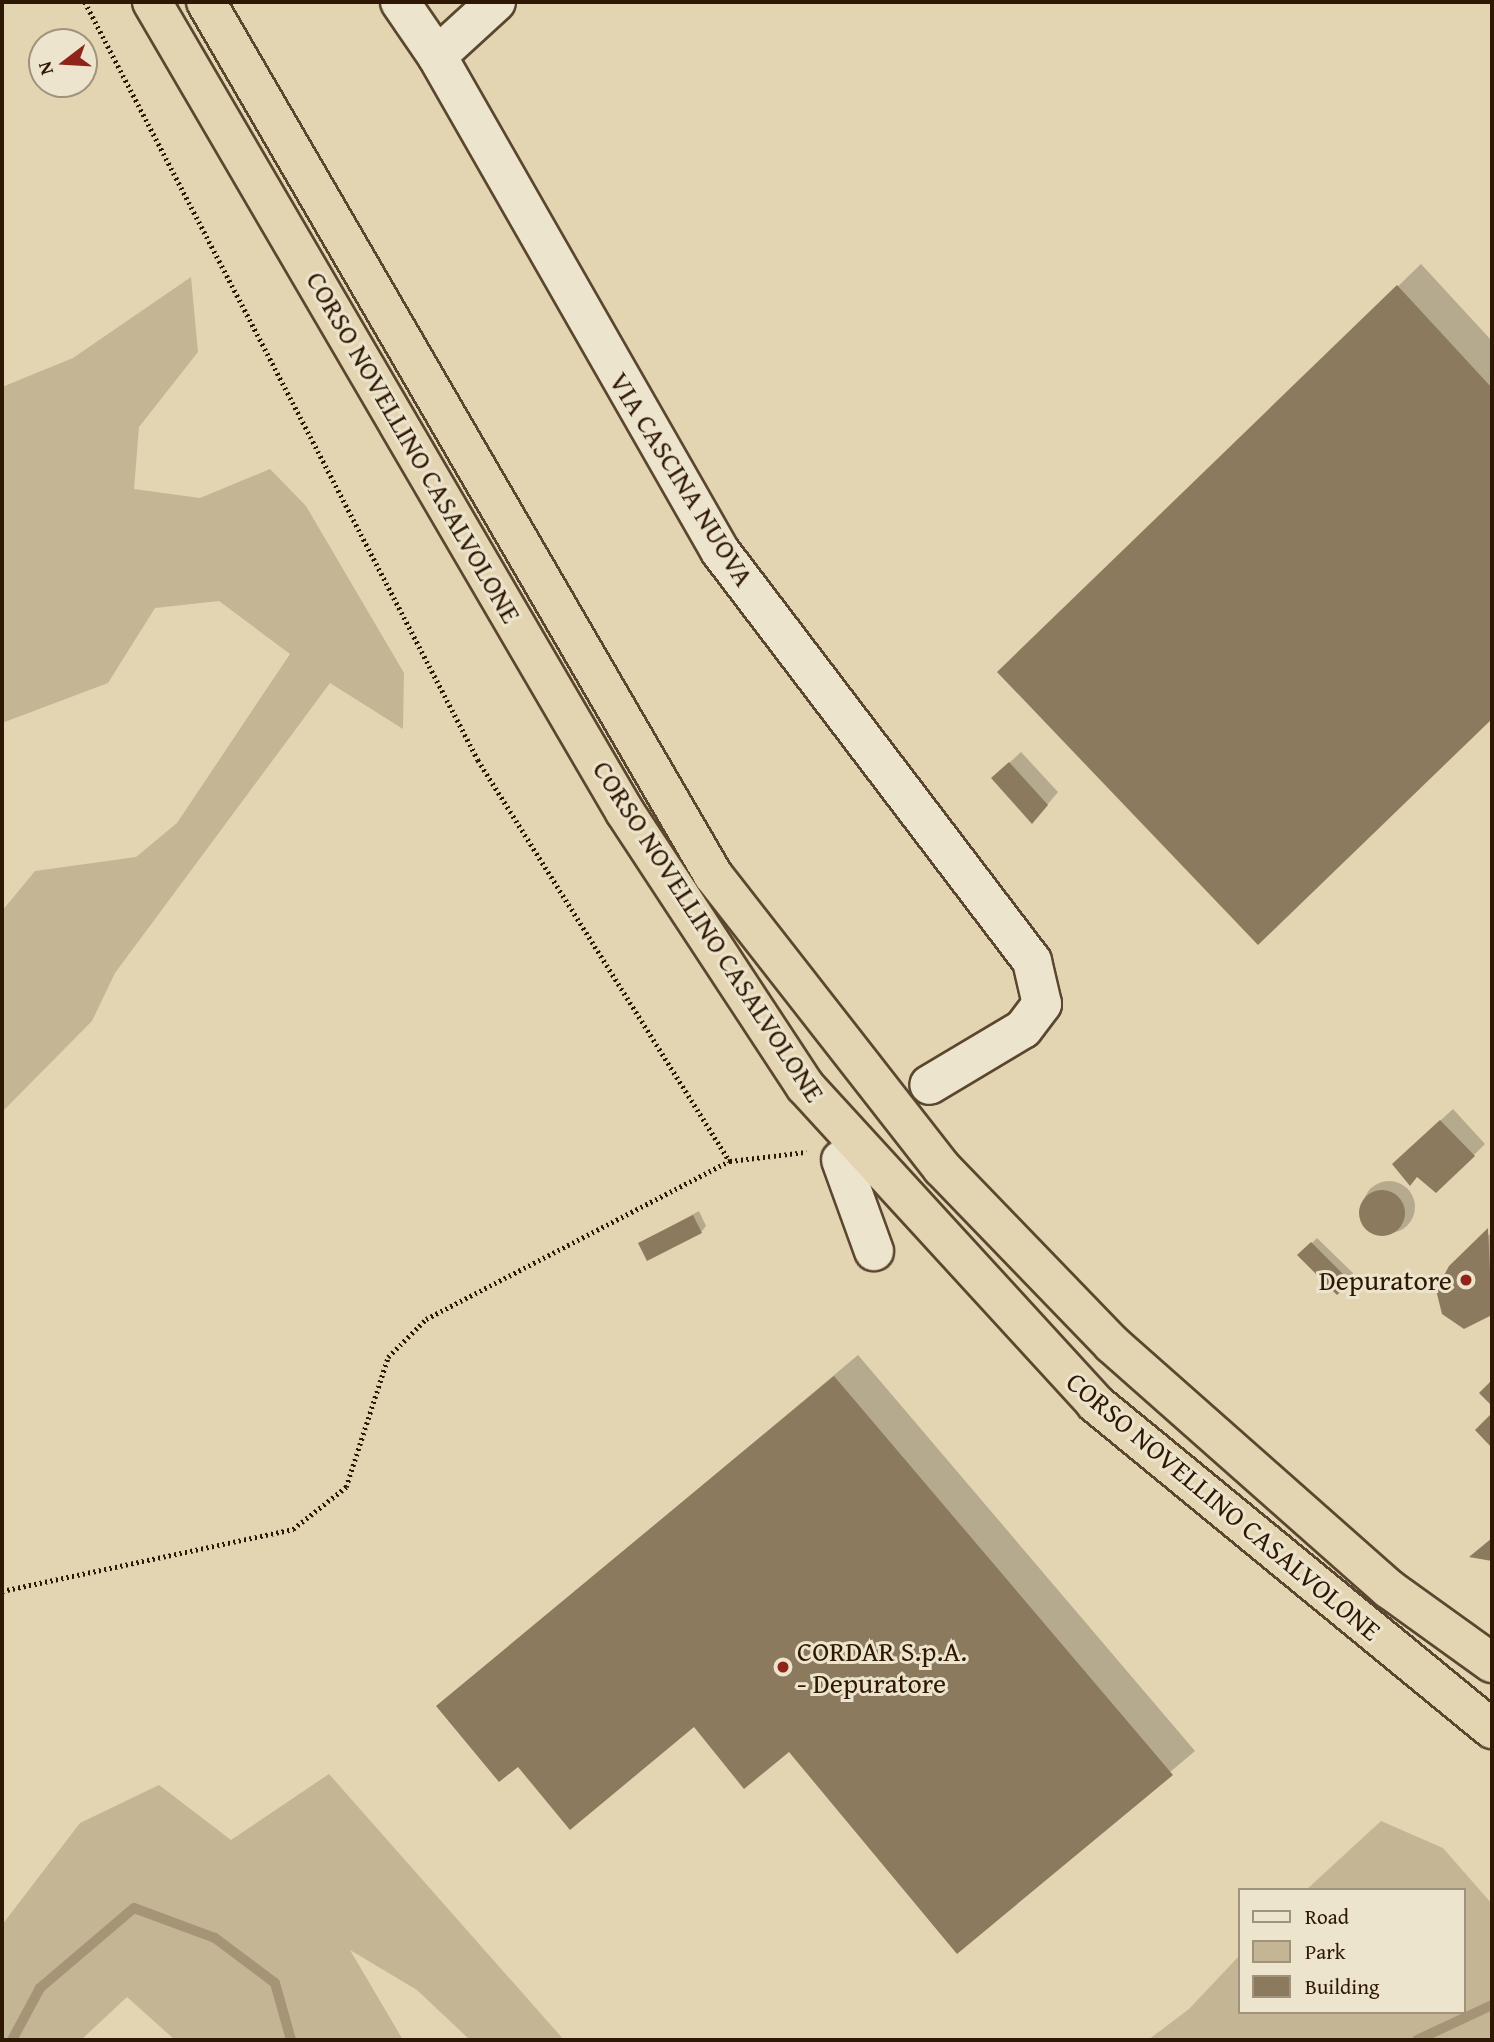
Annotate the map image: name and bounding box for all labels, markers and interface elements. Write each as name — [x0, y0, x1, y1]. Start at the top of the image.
north arrow — [28, 28, 98, 98]
text: N — [30, 58, 60, 79]
street label: CORSO NOVELLINO CASALVOLONE — [299, 265, 529, 629]
street label: VIA CASCINA NUOVA — [603, 366, 761, 592]
street label: CORSO NOVELLINO CASALVOLONE — [586, 754, 832, 1108]
place label: Depuratore — [1319, 1263, 1452, 1297]
marker: Depuratore — [1458, 1272, 1474, 1288]
street label: CORSO NOVELLINO CASALVOLONE — [1060, 1365, 1388, 1647]
place label: CORDAR S.p.A. - Depuratore — [797, 1634, 967, 1700]
marker: CORDAR S.p.A. - Depuratore — [775, 1659, 791, 1675]
legend — [1238, 1888, 1466, 2014]
text: Road — [1305, 1901, 1349, 1932]
text: Park — [1305, 1936, 1346, 1967]
text: Building — [1305, 1971, 1379, 2002]

